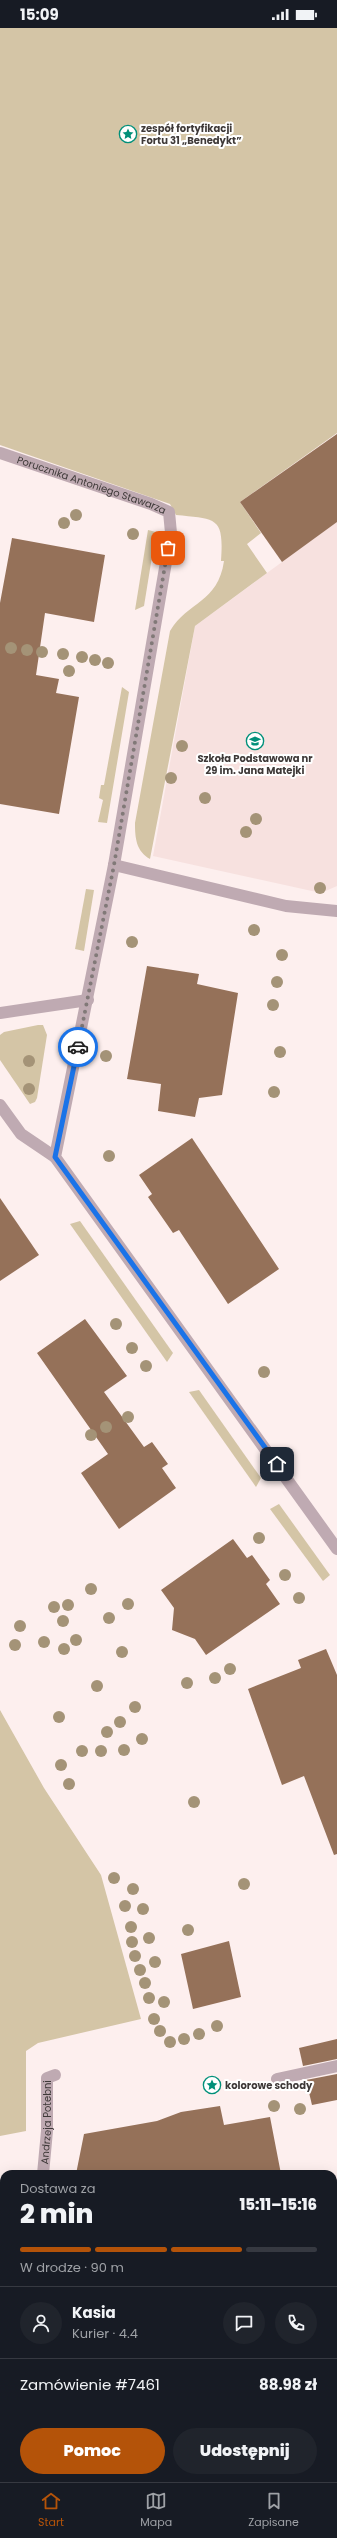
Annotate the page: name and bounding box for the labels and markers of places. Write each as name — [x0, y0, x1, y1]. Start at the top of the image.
place label: zespół fortyfikacji Fortu 31 „Benedykt” — [141, 121, 242, 148]
place icon: zespół fortyfikacji Fortu 31 „Benedykt” — [118, 124, 138, 144]
pin — [151, 531, 185, 565]
school or university icon: Szkoła Podstawowa nr 29 im. Jana Matejki — [245, 731, 265, 751]
place label: Szkoła Podstawowa nr 29 im. Jana Matejki — [197, 751, 313, 778]
pin — [260, 1447, 294, 1481]
place icon: kolorowe schody — [202, 2075, 222, 2095]
place label: kolorowe schody — [225, 2078, 313, 2093]

